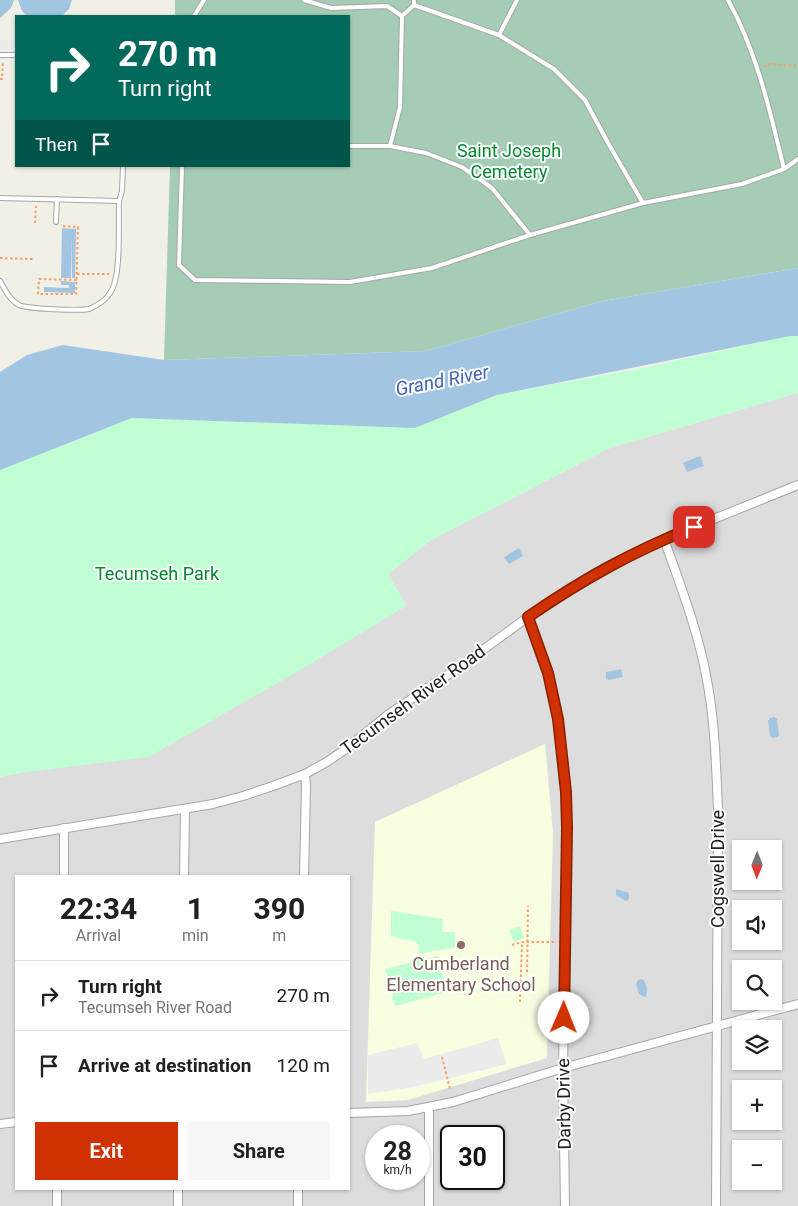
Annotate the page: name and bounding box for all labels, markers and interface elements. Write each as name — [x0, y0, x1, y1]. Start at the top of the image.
text: 270 m — [118, 34, 217, 75]
icon: right — [35, 35, 100, 100]
text: Turn right — [118, 76, 212, 101]
icon: arrive — [87, 130, 115, 158]
text: Then — [35, 133, 77, 156]
park label: Saint Joseph Cemetery — [457, 140, 561, 182]
water label: Grand River — [394, 360, 491, 401]
pin — [673, 506, 715, 548]
icon: arrive — [680, 513, 708, 541]
park label: Tecumseh Park — [95, 563, 220, 584]
street label: Tecumseh River Road — [336, 640, 489, 759]
street label: Cogswell Drive — [707, 810, 728, 928]
north arrow — [732, 840, 782, 890]
map controls — [732, 840, 782, 1190]
text: 22:34 — [60, 891, 137, 926]
text: 1 — [187, 891, 204, 926]
text: 390 — [254, 891, 305, 926]
button: sound — [732, 900, 782, 950]
text: Arrival — [76, 926, 121, 945]
text: min — [182, 926, 209, 945]
text: m — [272, 926, 286, 945]
marker: Cumberland Elementary School — [455, 939, 467, 951]
place label: Cumberland Elementary School — [386, 953, 536, 995]
button: search — [732, 960, 782, 1010]
text: Turn right — [78, 975, 162, 998]
icon: right — [35, 982, 63, 1010]
text: 270 m — [277, 984, 330, 1007]
position arrow — [537, 991, 589, 1043]
text: Tecumseh River Road — [78, 998, 232, 1017]
button: layers — [732, 1020, 782, 1070]
icon: arrive — [35, 1052, 63, 1080]
text: Arrive at destination — [78, 1054, 251, 1077]
text: 120 m — [277, 1054, 330, 1077]
street label: Darby Drive — [552, 1058, 575, 1150]
button: + — [732, 1080, 782, 1130]
button: Exit — [35, 1122, 178, 1180]
button: Share — [188, 1122, 330, 1180]
speed limit sign: 30 — [440, 1125, 505, 1190]
text: 28 — [383, 1137, 412, 1166]
button: − — [732, 1140, 782, 1190]
text: km/h — [383, 1163, 412, 1177]

